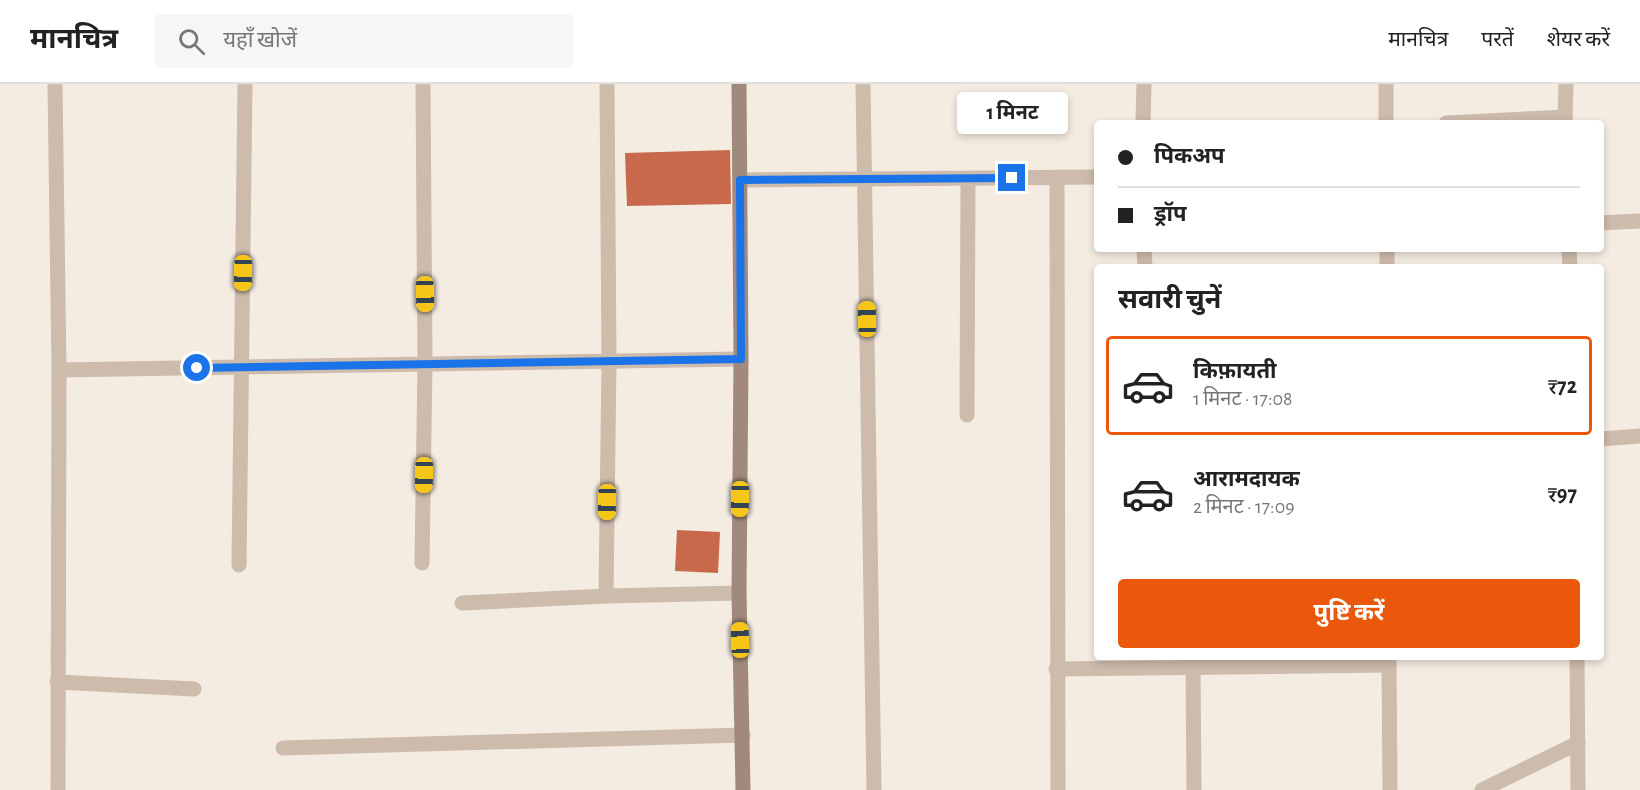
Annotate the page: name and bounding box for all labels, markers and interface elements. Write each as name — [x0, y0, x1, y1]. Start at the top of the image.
search box — [154, 14, 574, 68]
icon: search — [175, 25, 208, 58]
text: मानचित्र — [30, 26, 118, 54]
text: यहाँ खोजें — [223, 29, 297, 51]
text: मानचित्र — [1388, 29, 1448, 50]
text: परतें — [1481, 29, 1514, 50]
text: शेयर करें — [1547, 29, 1610, 50]
callout: 1 मिनट — [956, 91, 1068, 133]
text: 1 मिनट — [986, 103, 1039, 123]
text: पिकअप — [1154, 145, 1225, 167]
route end — [998, 164, 1025, 191]
text: ड्रॉप — [1154, 203, 1187, 225]
car — [234, 255, 252, 291]
car — [416, 276, 434, 312]
text: सवारी चुनें — [1118, 286, 1221, 313]
car — [858, 301, 876, 337]
route start — [183, 354, 210, 381]
icon: car — [1121, 359, 1175, 413]
text: किफ़ायती — [1193, 360, 1277, 382]
text: ₹72 — [1548, 375, 1577, 397]
text: 1 मिनट · 17:08 — [1193, 389, 1293, 409]
car — [415, 457, 433, 493]
icon: car — [1121, 467, 1175, 521]
text: आरामदायक — [1193, 468, 1300, 490]
car — [731, 481, 749, 517]
text: ₹97 — [1548, 483, 1577, 505]
car — [598, 484, 616, 520]
text: 2 मिनट · 17:09 — [1193, 497, 1295, 517]
button: पुष्टि करें — [1118, 579, 1580, 648]
car — [730, 622, 750, 658]

